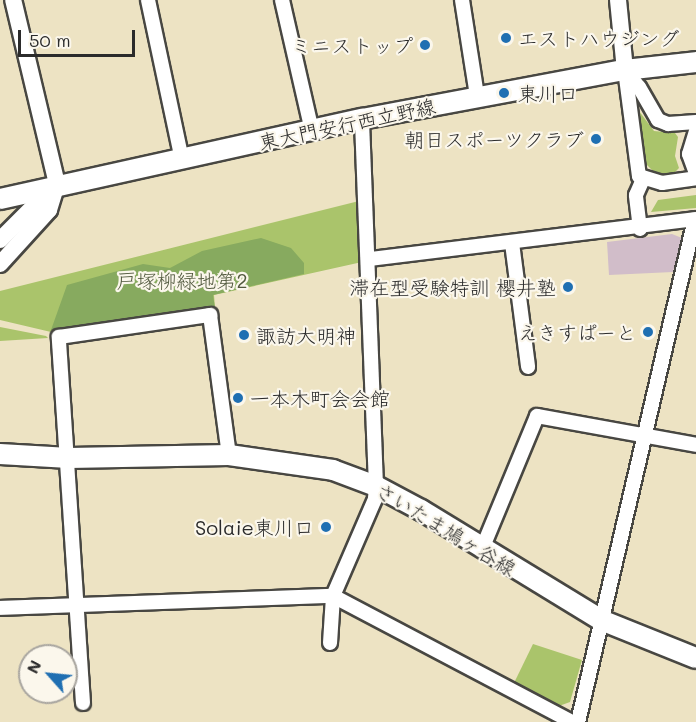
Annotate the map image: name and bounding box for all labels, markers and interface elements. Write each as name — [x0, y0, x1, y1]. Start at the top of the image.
scale bar — [21, 18, 138, 56]
place label: エストハウジング — [518, 26, 678, 50]
text: 50 m — [29, 28, 71, 52]
marker: エストハウジング — [499, 31, 513, 45]
place label: ミニストップ — [293, 33, 413, 57]
marker: ミニストップ — [418, 38, 432, 52]
place label: 東川口 — [518, 81, 578, 105]
marker: 東川口 — [495, 84, 513, 102]
street label: 東大門安行西立野線 — [256, 94, 438, 154]
place label: 朝日スポーツクラブ — [404, 127, 584, 151]
marker: 朝日スポーツクラブ — [589, 132, 603, 146]
park label: 戸塚柳緑地第2 — [116, 268, 248, 292]
place label: 滞在型受験特訓 櫻井塾 — [350, 275, 556, 299]
marker: 滞在型受験特訓 櫻井塾 — [561, 280, 575, 294]
place label: えきすぱーと — [517, 320, 636, 344]
place label: 諏訪大明神 — [256, 323, 356, 347]
marker: えきすぱーと — [641, 325, 655, 339]
marker: 諏訪大明神 — [237, 328, 251, 342]
place label: 一本木町会会館 — [250, 386, 390, 410]
marker: 一本木町会会館 — [231, 391, 245, 405]
street label: さいたま鳩ヶ谷線 — [371, 478, 521, 580]
place label: Solaie東川口 — [195, 515, 314, 539]
marker: Solaie東川口 — [319, 520, 333, 534]
north arrow — [18, 644, 78, 704]
text: N — [21, 656, 45, 677]

